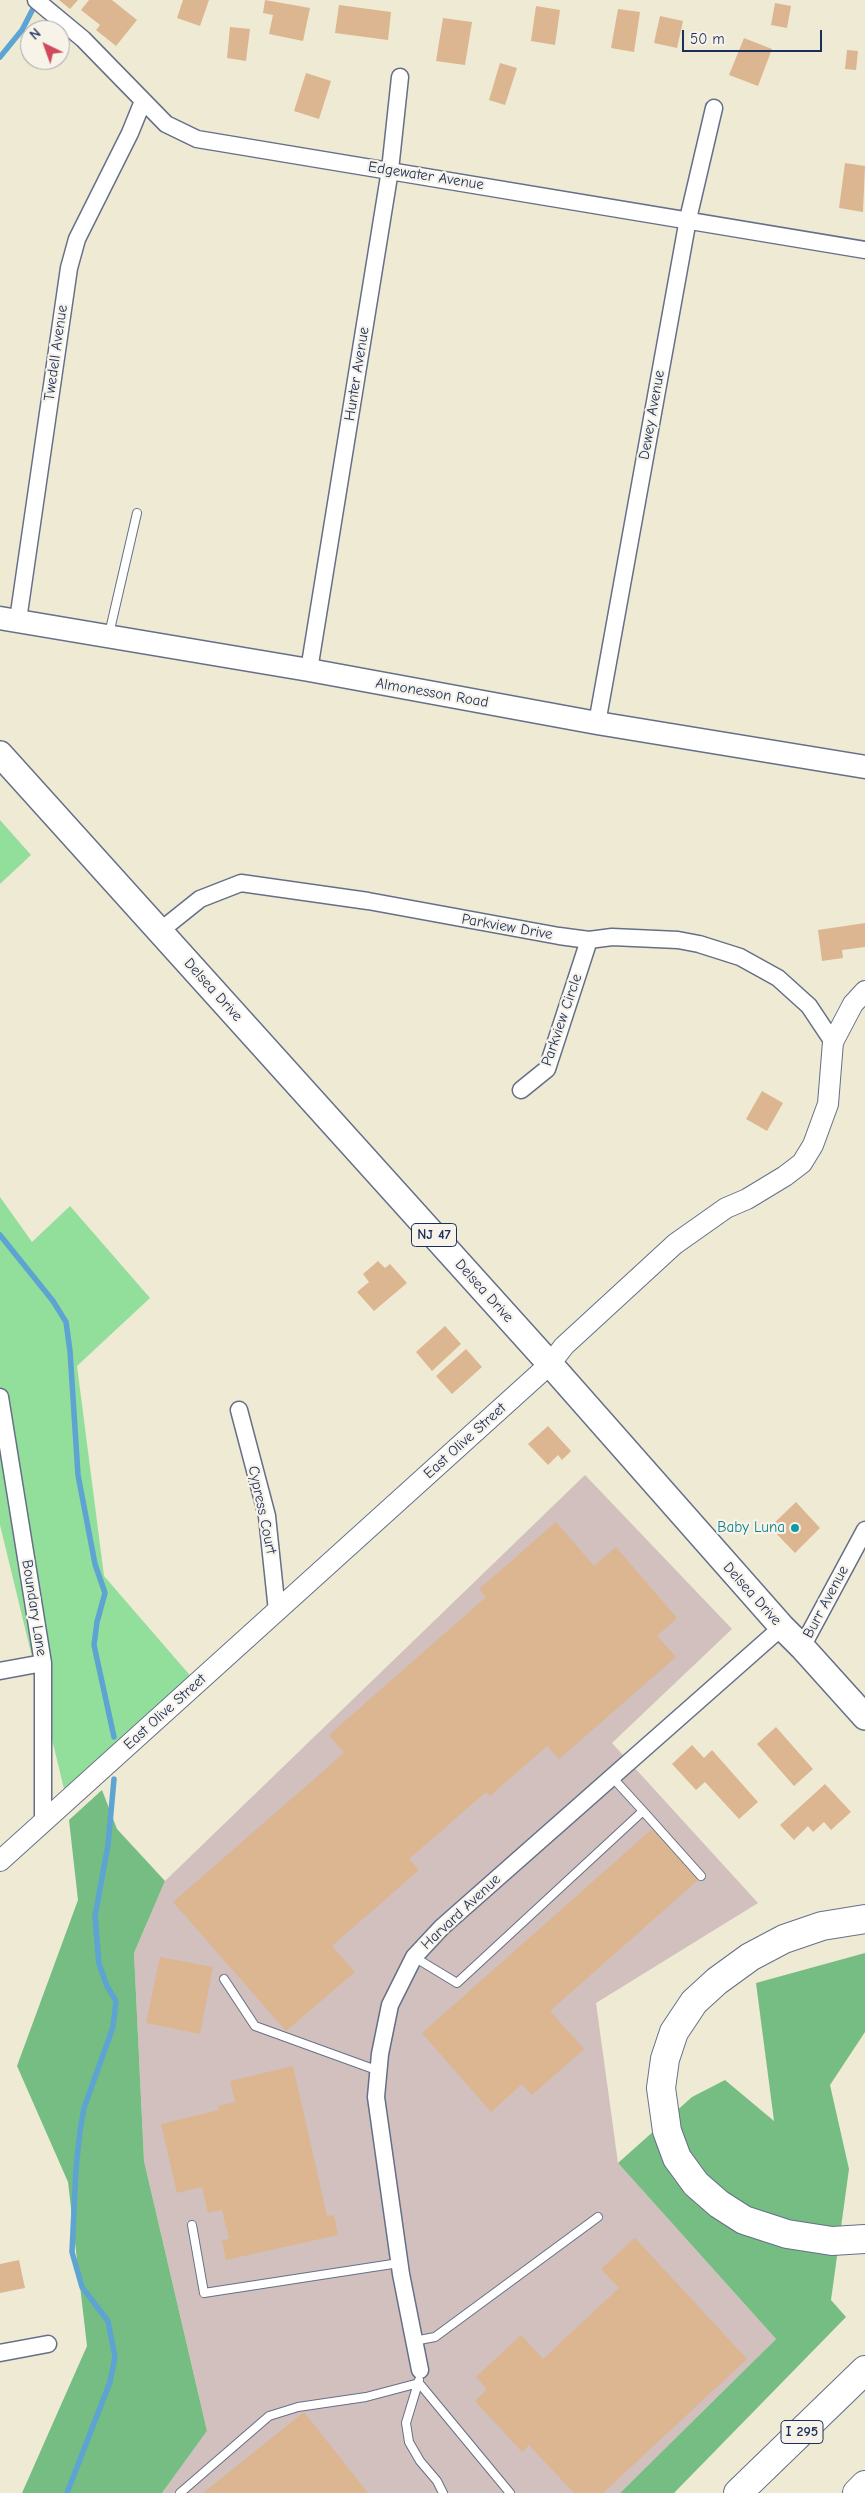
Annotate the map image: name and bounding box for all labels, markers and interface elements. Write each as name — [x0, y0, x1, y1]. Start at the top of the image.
north arrow — [20, 20, 70, 70]
scale bar — [685, 20, 825, 52]
text: N — [26, 25, 44, 44]
text: 50 m — [690, 30, 725, 48]
street label: Edgewater Avenue — [367, 158, 485, 194]
street label: Twedell Avenue — [40, 304, 72, 402]
street label: Hunter Avenue — [341, 326, 373, 422]
street label: Dewey Avenue — [635, 369, 669, 461]
street label: Almonesson Road — [374, 674, 490, 712]
street label: Parkview Drive — [460, 910, 554, 944]
street label: Delsea Drive — [180, 955, 246, 1025]
street label: Parkview Circle — [538, 972, 586, 1068]
road number: NJ 47 — [412, 1224, 456, 1246]
street label: Delsea Drive — [451, 1256, 517, 1326]
street label: East Olive Street — [420, 1399, 510, 1483]
street label: Cypress Court — [244, 1464, 280, 1556]
place label: Baby Luna — [717, 1519, 785, 1537]
marker: Baby Luna — [789, 1522, 801, 1534]
street label: Boundary Lane — [17, 1559, 51, 1657]
street label: Delsea Drive — [719, 1559, 785, 1629]
street label: Burr Avenue — [799, 1563, 853, 1641]
street label: East Olive Street — [120, 1670, 210, 1754]
street label: Harvard Avenue — [417, 1871, 505, 1953]
road number: I 295 — [781, 2420, 823, 2444]

